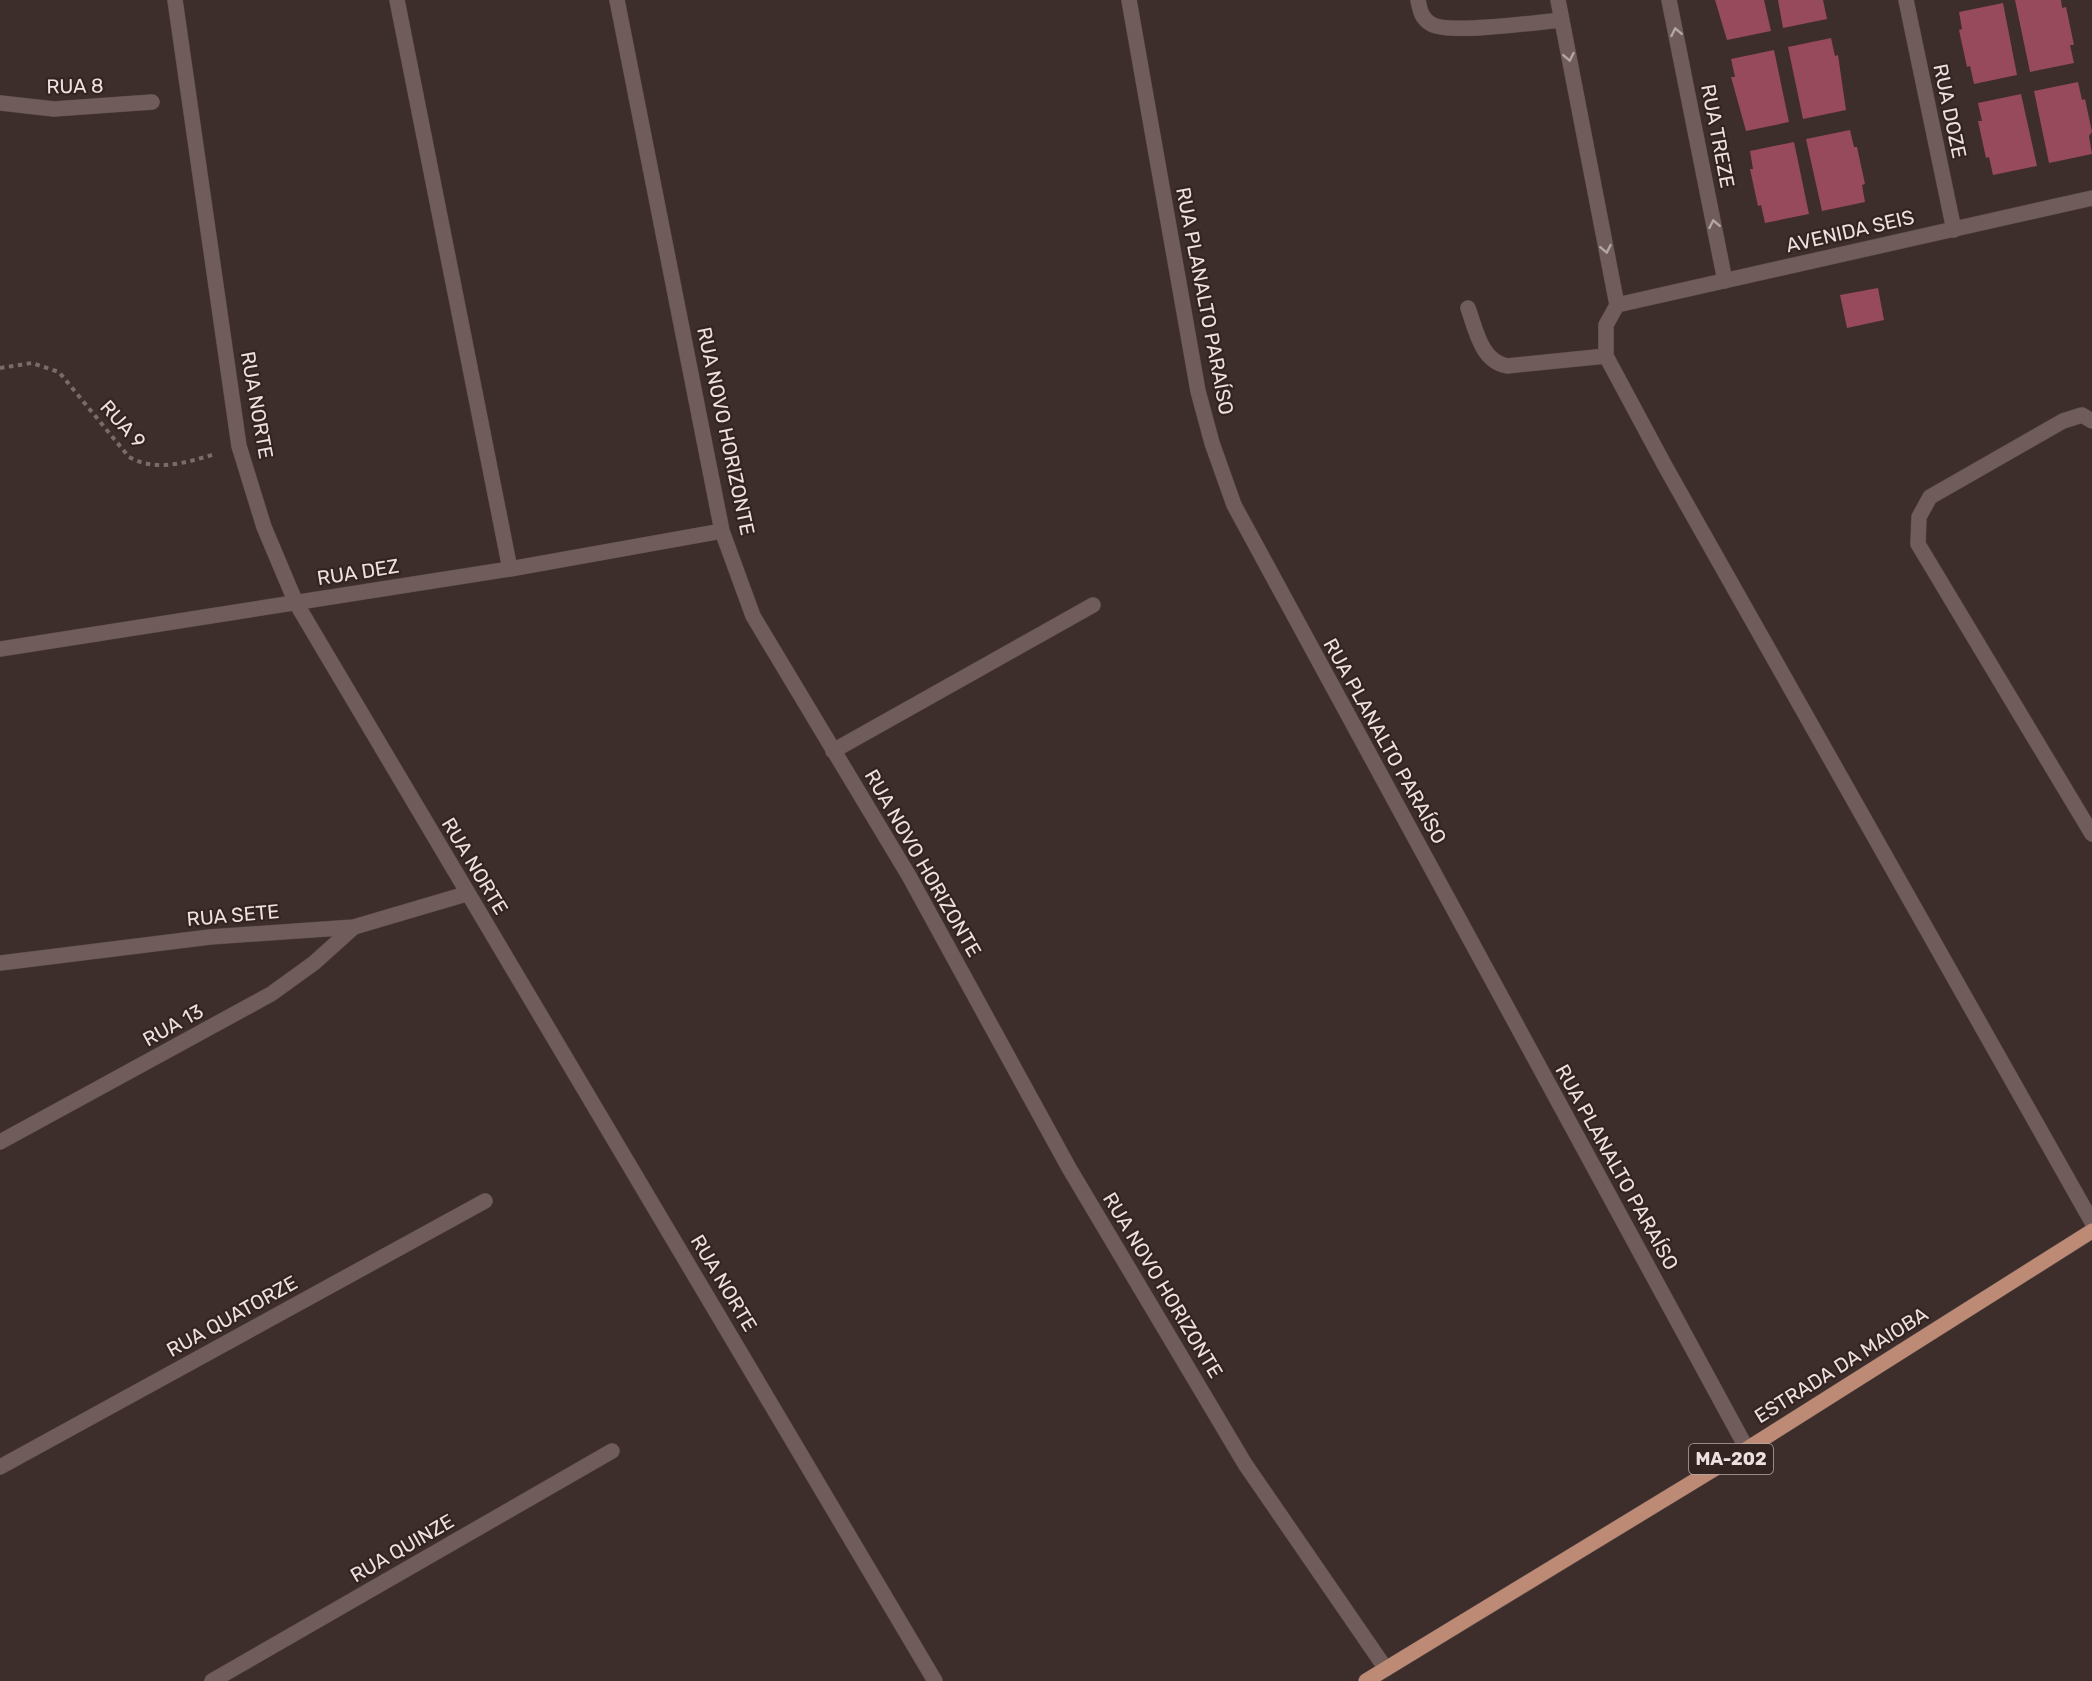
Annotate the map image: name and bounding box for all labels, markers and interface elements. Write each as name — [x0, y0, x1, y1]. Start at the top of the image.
one-way arrow — [1670, 28, 1683, 38]
one-way arrow — [1562, 52, 1575, 62]
street label: RUA DOZE — [1928, 62, 1972, 160]
street label: RUA 8 — [46, 74, 104, 98]
street label: RUA TREZE — [1696, 82, 1740, 190]
street label: RUA PLANALTO PARAÍSO — [1171, 185, 1239, 417]
street label: AVENIDA SEIS — [1784, 205, 1916, 257]
one-way arrow — [1708, 219, 1721, 229]
one-way arrow — [1599, 244, 1612, 254]
street label: RUA NOVO HORIZONTE — [692, 325, 760, 537]
street label: RUA NORTE — [236, 349, 278, 461]
street label: RUA 9 — [95, 395, 151, 453]
street label: RUA DEZ — [315, 554, 401, 590]
street label: RUA PLANALTO PARAÍSO — [1318, 634, 1452, 848]
street label: RUA NOVO HORIZONTE — [860, 765, 986, 961]
street label: RUA NORTE — [437, 813, 513, 919]
street label: RUA SETE — [186, 899, 280, 931]
street label: RUA 13 — [139, 999, 207, 1051]
street label: RUA PLANALTO PARAÍSO — [1550, 1060, 1684, 1274]
street label: RUA NOVO HORIZONTE — [1098, 1188, 1228, 1382]
street label: RUA NORTE — [686, 1230, 762, 1336]
street label: RUA QUATORZE — [162, 1270, 302, 1362]
street label: ESTRADA DA MAIOBA — [1750, 1302, 1932, 1428]
road number: MA-202 — [1689, 1444, 1773, 1474]
street label: RUA QUINZE — [346, 1509, 458, 1587]

